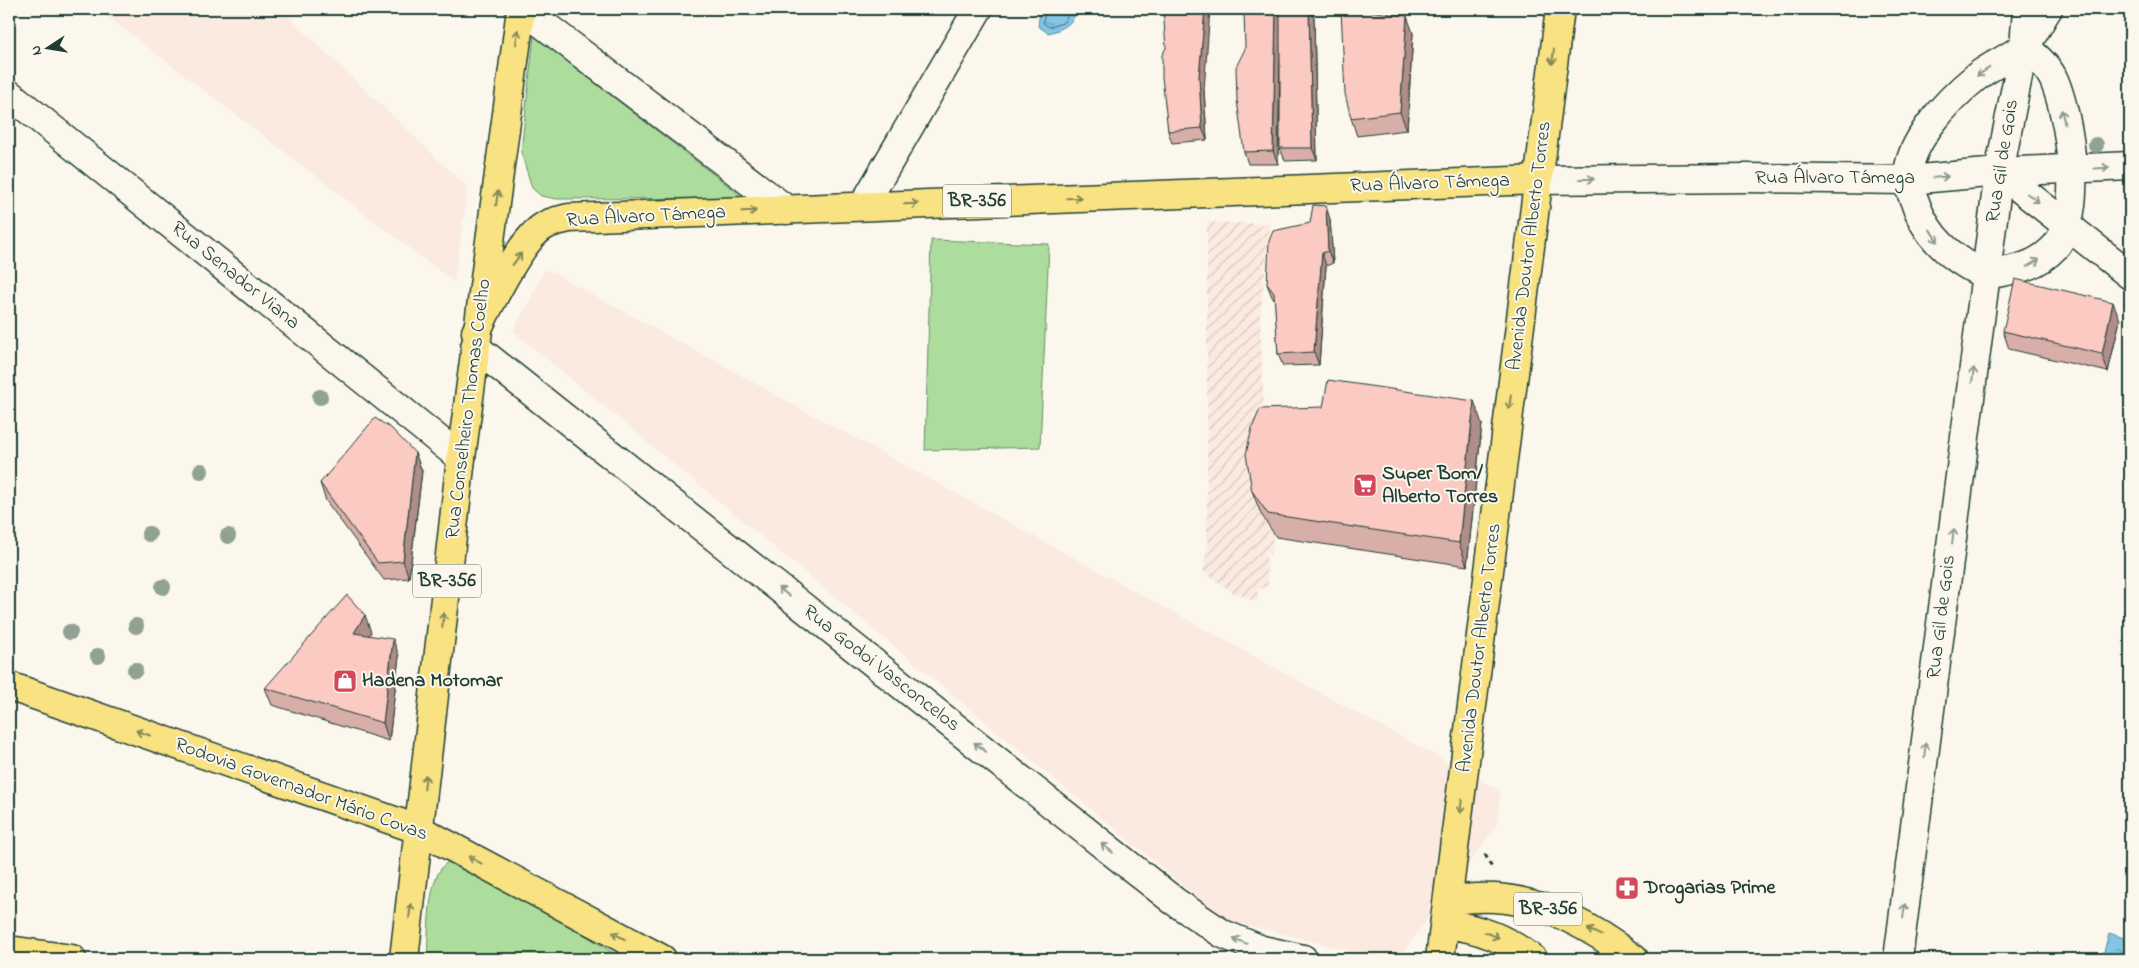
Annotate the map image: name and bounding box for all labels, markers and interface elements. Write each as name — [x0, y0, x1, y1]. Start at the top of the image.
north arrow — [22, 22, 72, 72]
one-way arrow — [513, 29, 523, 45]
text: N — [25, 44, 48, 57]
one-way arrow — [1548, 49, 1558, 65]
one-way arrow — [1976, 68, 1990, 78]
street label: Rua Gil de Gois — [1979, 97, 2027, 225]
one-way arrow — [2058, 109, 2068, 125]
street label: Avenida Doutor Alberto Torres — [1500, 120, 1560, 372]
one-way arrow — [2094, 163, 2110, 172]
street label: Rua Álvaro Támega — [1755, 164, 1915, 194]
street label: Rua Álvaro Támega — [1350, 167, 1510, 202]
one-way arrow — [1933, 173, 1949, 182]
one-way arrow — [1578, 174, 1594, 184]
road number: BR-356 — [943, 185, 1011, 218]
one-way arrow — [492, 190, 502, 206]
one-way arrow — [1066, 193, 1082, 202]
one-way arrow — [2026, 193, 2039, 204]
street label: Rua Álvaro Támega — [565, 198, 727, 237]
one-way arrow — [903, 199, 919, 208]
one-way arrow — [740, 206, 757, 216]
street label: Rua Senador Viana — [164, 215, 306, 337]
one-way arrow — [1929, 229, 1939, 243]
one-way arrow — [512, 252, 522, 266]
one-way arrow — [2025, 258, 2040, 268]
street label: Rua Conselheiro Thomas Coelho — [439, 277, 499, 541]
one-way arrow — [1968, 368, 1978, 384]
one-way arrow — [1505, 393, 1515, 409]
place label: Super Bom/ Alberto Torres — [1382, 460, 1498, 512]
supermarket icon: Super Bom/ Alberto Torres — [1352, 472, 1378, 498]
street label: Avenida Doutor Alberto Torres — [1450, 522, 1510, 774]
one-way arrow — [1948, 529, 1958, 545]
street label: Rua Gil de Gois — [1920, 553, 1964, 681]
road number: BR-356 — [413, 564, 481, 598]
one-way arrow — [778, 586, 791, 597]
street label: Rua Godoi Vasconcelos — [796, 598, 966, 740]
one-way arrow — [438, 613, 448, 629]
place label: Hadena Motomar — [362, 667, 503, 696]
shop icon: Hadena Motomar — [332, 668, 358, 694]
one-way arrow — [136, 728, 151, 737]
street label: Rodovia Governador Mário Covas — [170, 731, 432, 849]
one-way arrow — [973, 742, 987, 752]
one-way arrow — [1920, 742, 1930, 758]
one-way arrow — [420, 774, 430, 790]
one-way arrow — [1455, 798, 1465, 814]
one-way arrow — [1101, 842, 1114, 853]
one-way arrow — [468, 855, 483, 865]
place label: Drogarias Prime — [1643, 874, 1777, 904]
pharmacy icon: Drogarias Prime — [1614, 875, 1640, 901]
road number: BR-356 — [1514, 892, 1582, 926]
one-way arrow — [405, 903, 415, 919]
one-way arrow — [1899, 903, 1909, 919]
one-way arrow — [1587, 927, 1602, 936]
one-way arrow — [612, 931, 626, 941]
one-way arrow — [1484, 931, 1499, 940]
one-way arrow — [1233, 936, 1248, 945]

